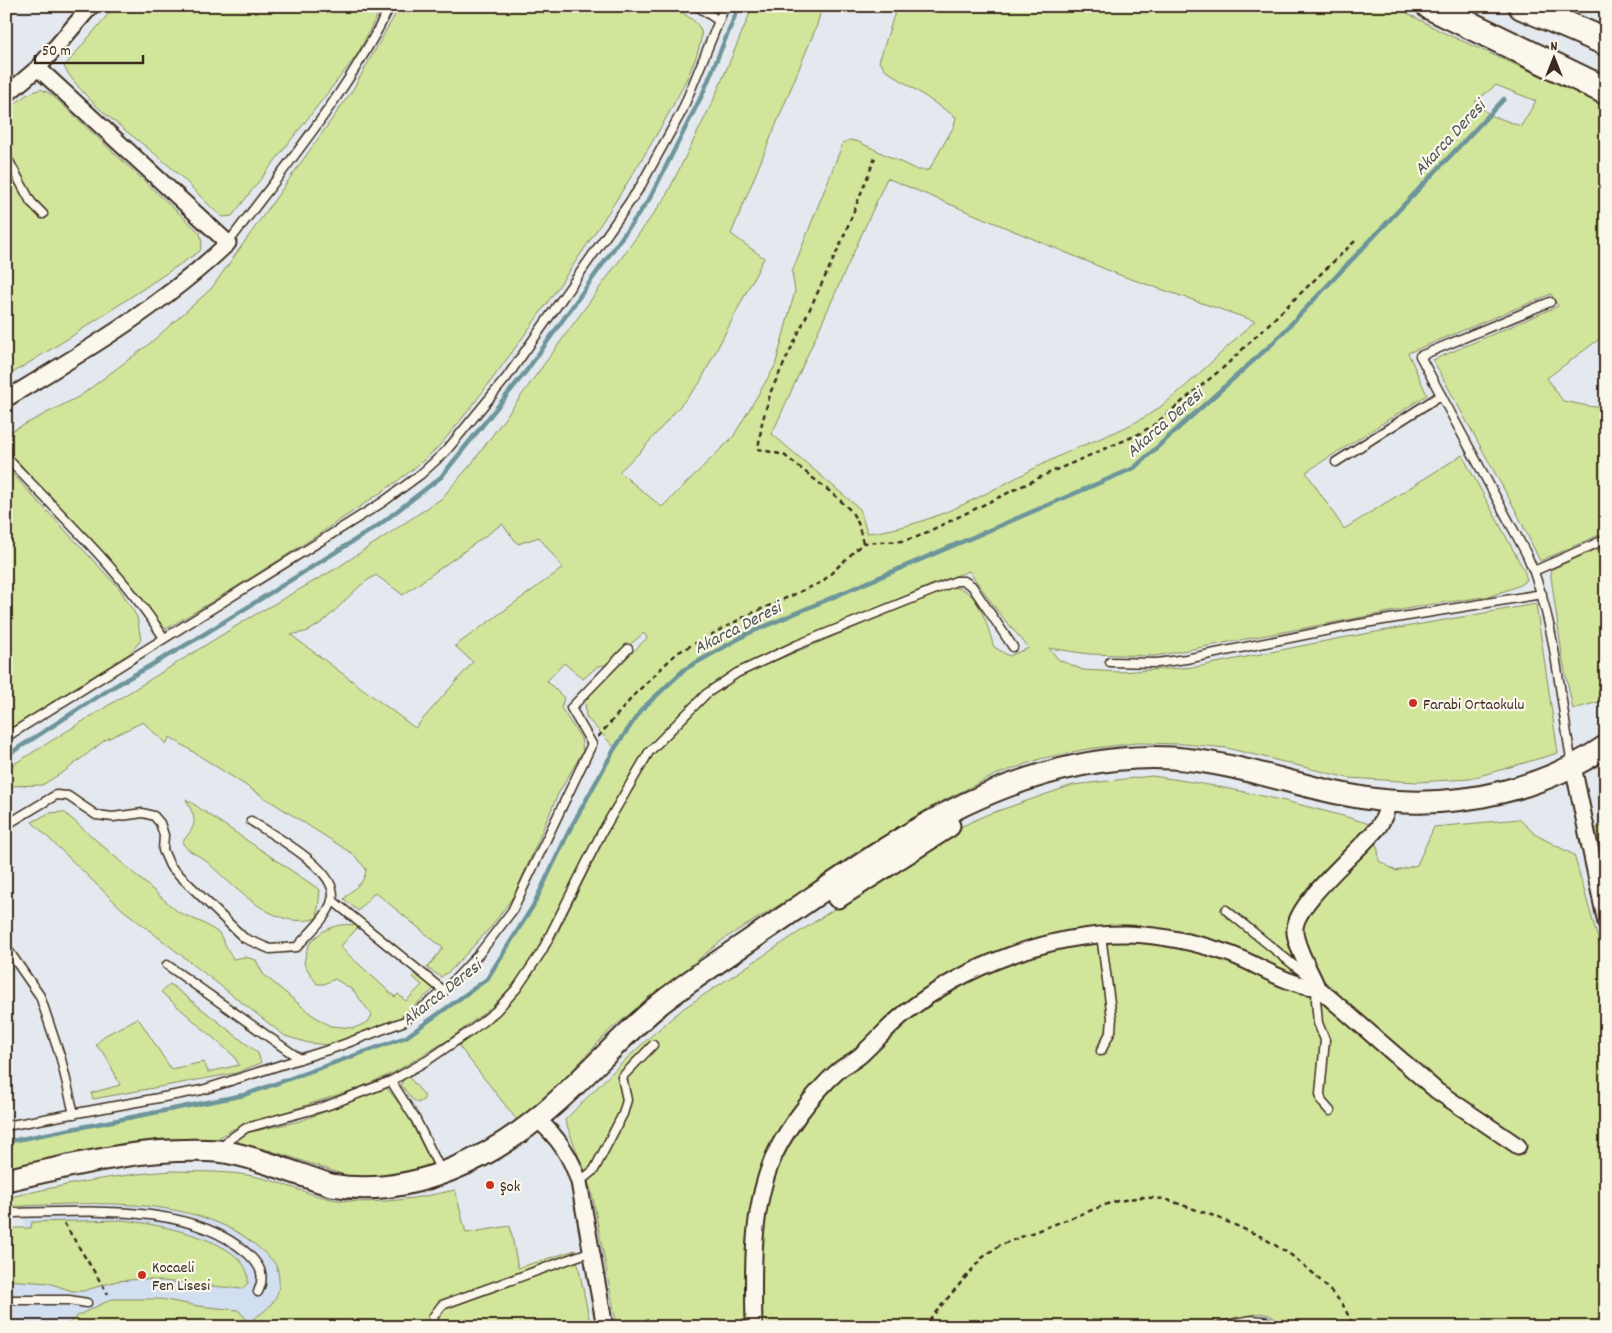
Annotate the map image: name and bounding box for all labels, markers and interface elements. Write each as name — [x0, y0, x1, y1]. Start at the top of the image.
scale bar — [35, 32, 142, 64]
north arrow — [1530, 32, 1580, 82]
text: N — [1551, 37, 1558, 57]
text: 50 m — [42, 41, 71, 63]
water label: Akarca Deresi — [1409, 94, 1494, 182]
water label: Akarca Deresi — [1122, 382, 1212, 464]
water label: Akarca Deresi — [690, 595, 788, 662]
place label: Farabi Ortaokulu — [1423, 694, 1525, 717]
marker: Farabi Ortaokulu — [1407, 697, 1419, 709]
water label: Akarca Deresi — [397, 953, 490, 1033]
place label: Şok — [500, 1176, 520, 1199]
marker: Şok — [484, 1179, 496, 1191]
place label: Kocaeli Fen Lisesi — [152, 1257, 210, 1298]
marker: Kocaeli Fen Lisesi — [136, 1269, 148, 1281]

